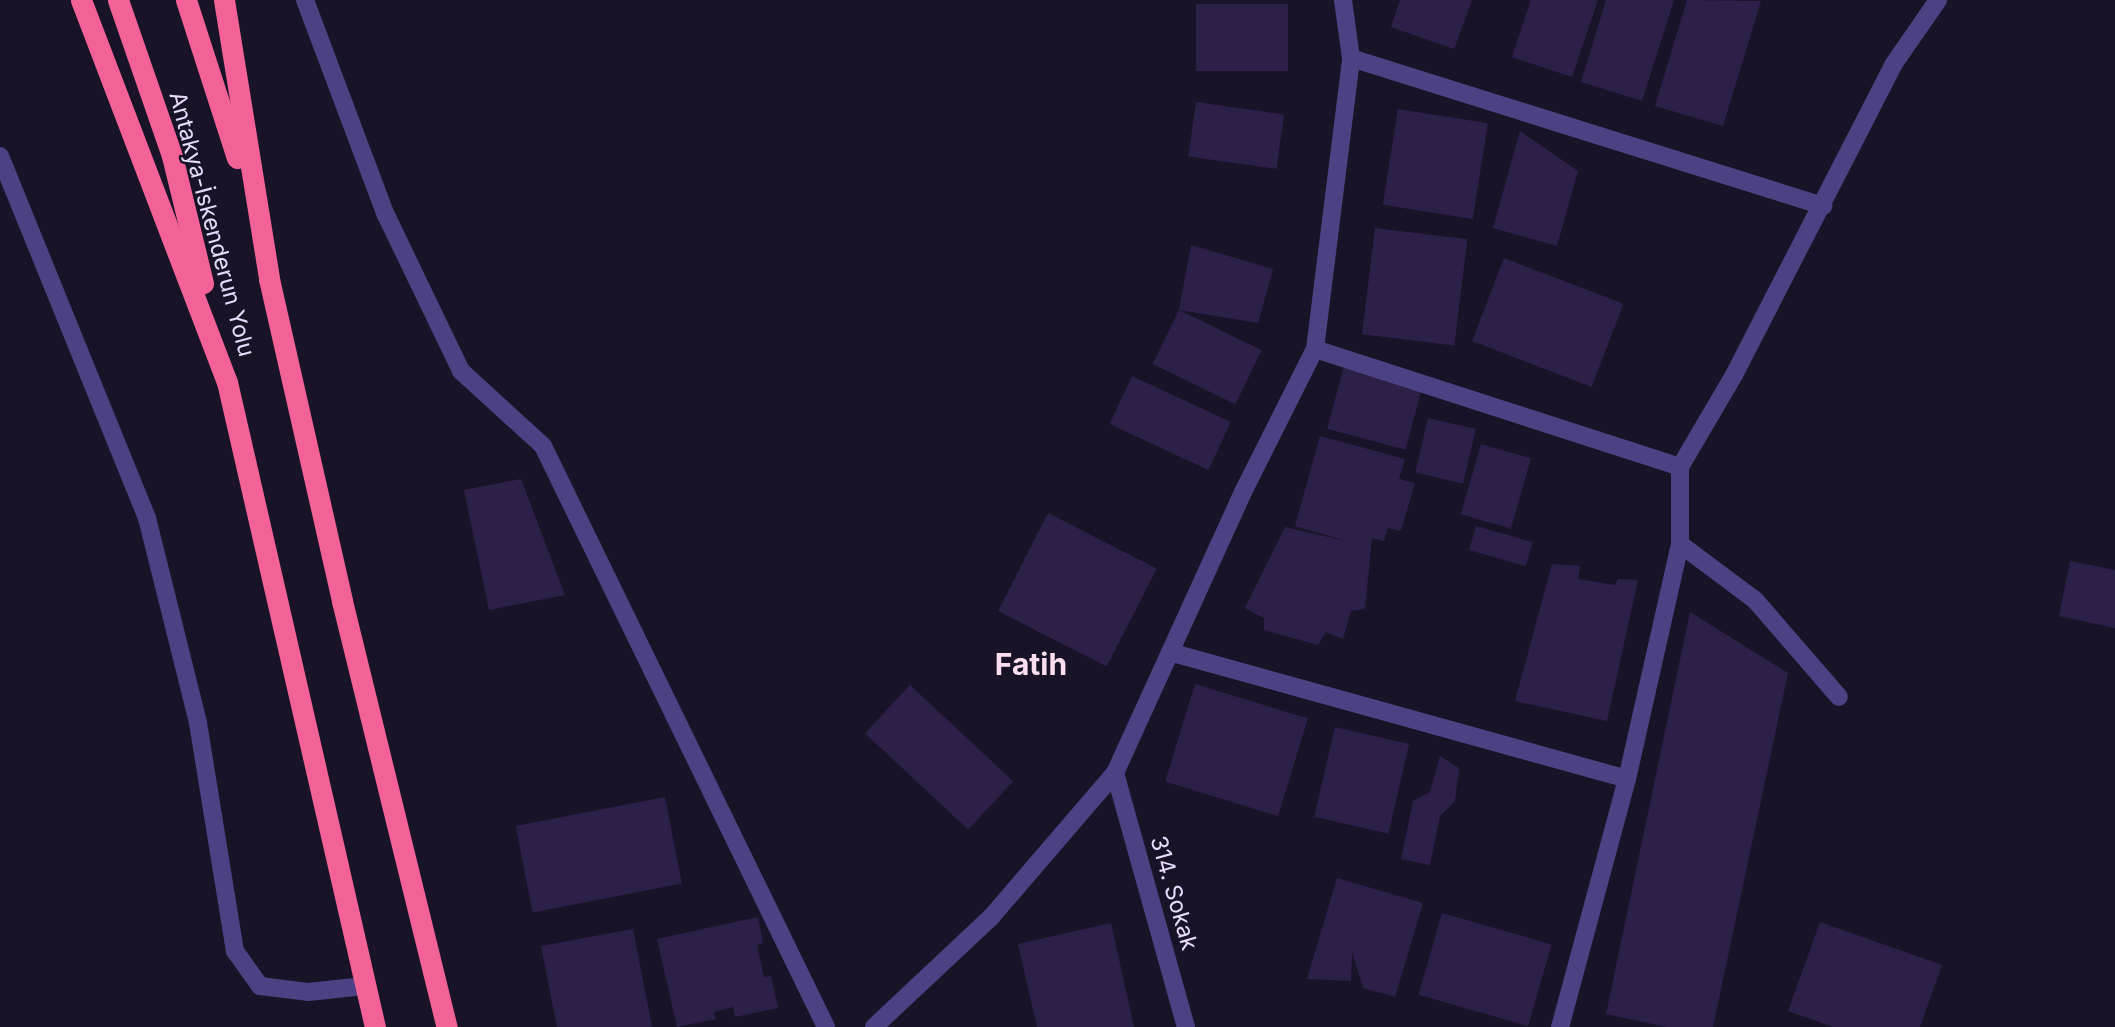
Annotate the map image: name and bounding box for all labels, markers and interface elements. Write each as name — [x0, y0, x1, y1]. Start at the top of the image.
street label: Antakya-İskenderun Yolu — [163, 89, 261, 359]
district label: Fatih — [995, 646, 1067, 682]
street label: 314. Sokak — [1145, 833, 1203, 953]

